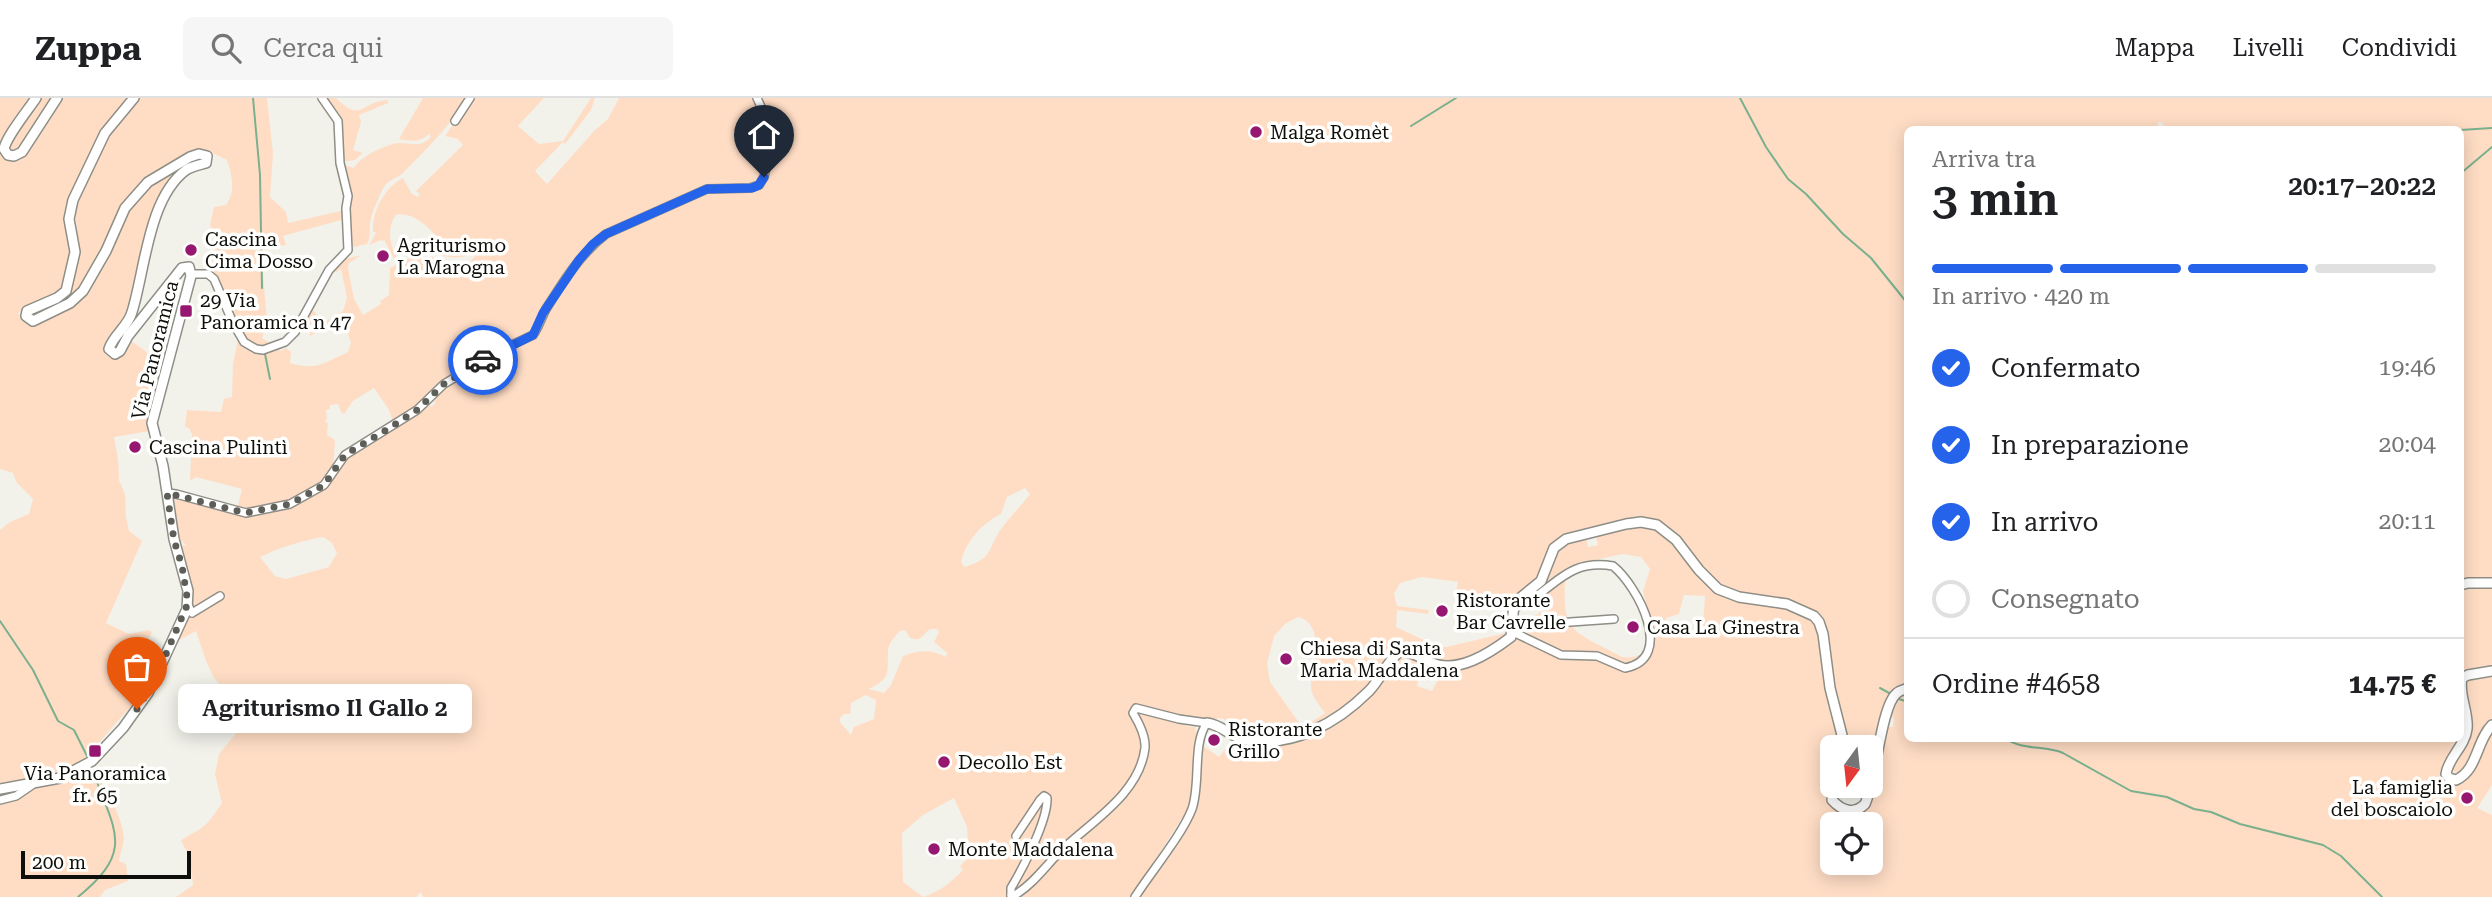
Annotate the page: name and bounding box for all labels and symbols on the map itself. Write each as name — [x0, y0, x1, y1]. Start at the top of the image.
pin — [734, 105, 794, 177]
place label: Malga Romèt — [1270, 121, 1389, 144]
marker: Malga Romèt — [1248, 124, 1264, 140]
place label: Cascina Cima Dosso — [205, 228, 313, 273]
place label: Agriturismo La Marogna — [397, 234, 506, 279]
marker: Cascina Cima Dosso — [183, 242, 199, 258]
marker: Agriturismo La Marogna — [375, 248, 391, 264]
street label: Via Panoramica — [127, 277, 184, 422]
place label: 29 Via Panoramica n 47 — [200, 289, 352, 334]
marker: 29 Via Panoramica n 47 — [178, 303, 194, 319]
courier — [448, 325, 518, 395]
place label: Cascina Pulintì — [149, 436, 288, 459]
marker: Cascina Pulintì — [127, 439, 143, 455]
place label: Ristorante Bar Cavrelle — [1456, 589, 1566, 634]
marker: Ristorante Bar Cavrelle — [1434, 603, 1450, 619]
place label: Casa La Ginestra — [1647, 616, 1800, 639]
marker: Casa La Ginestra — [1625, 619, 1641, 635]
pin — [107, 637, 167, 709]
place label: Chiesa di Santa Maria Maddalena — [1300, 637, 1459, 682]
marker: Chiesa di Santa Maria Maddalena — [1278, 651, 1294, 667]
callout: Agriturismo Il Gallo 2 — [179, 684, 473, 734]
place label: Ristorante Grillo — [1228, 718, 1322, 763]
marker: Ristorante Grillo — [1206, 732, 1222, 748]
north arrow — [1820, 735, 1883, 798]
marker: Via Panoramica fr. 65 — [87, 743, 103, 759]
place label: Decollo Est — [958, 751, 1062, 774]
marker: Decollo Est — [936, 754, 952, 770]
place label: Via Panoramica fr. 65 — [24, 762, 167, 807]
place label: La famiglia del boscaiolo — [2331, 776, 2454, 821]
marker: La famiglia del boscaiolo — [2459, 790, 2475, 806]
place label: Monte Maddalena — [948, 838, 1114, 861]
marker: Monte Maddalena — [926, 841, 942, 857]
scale bar — [21, 848, 191, 880]

